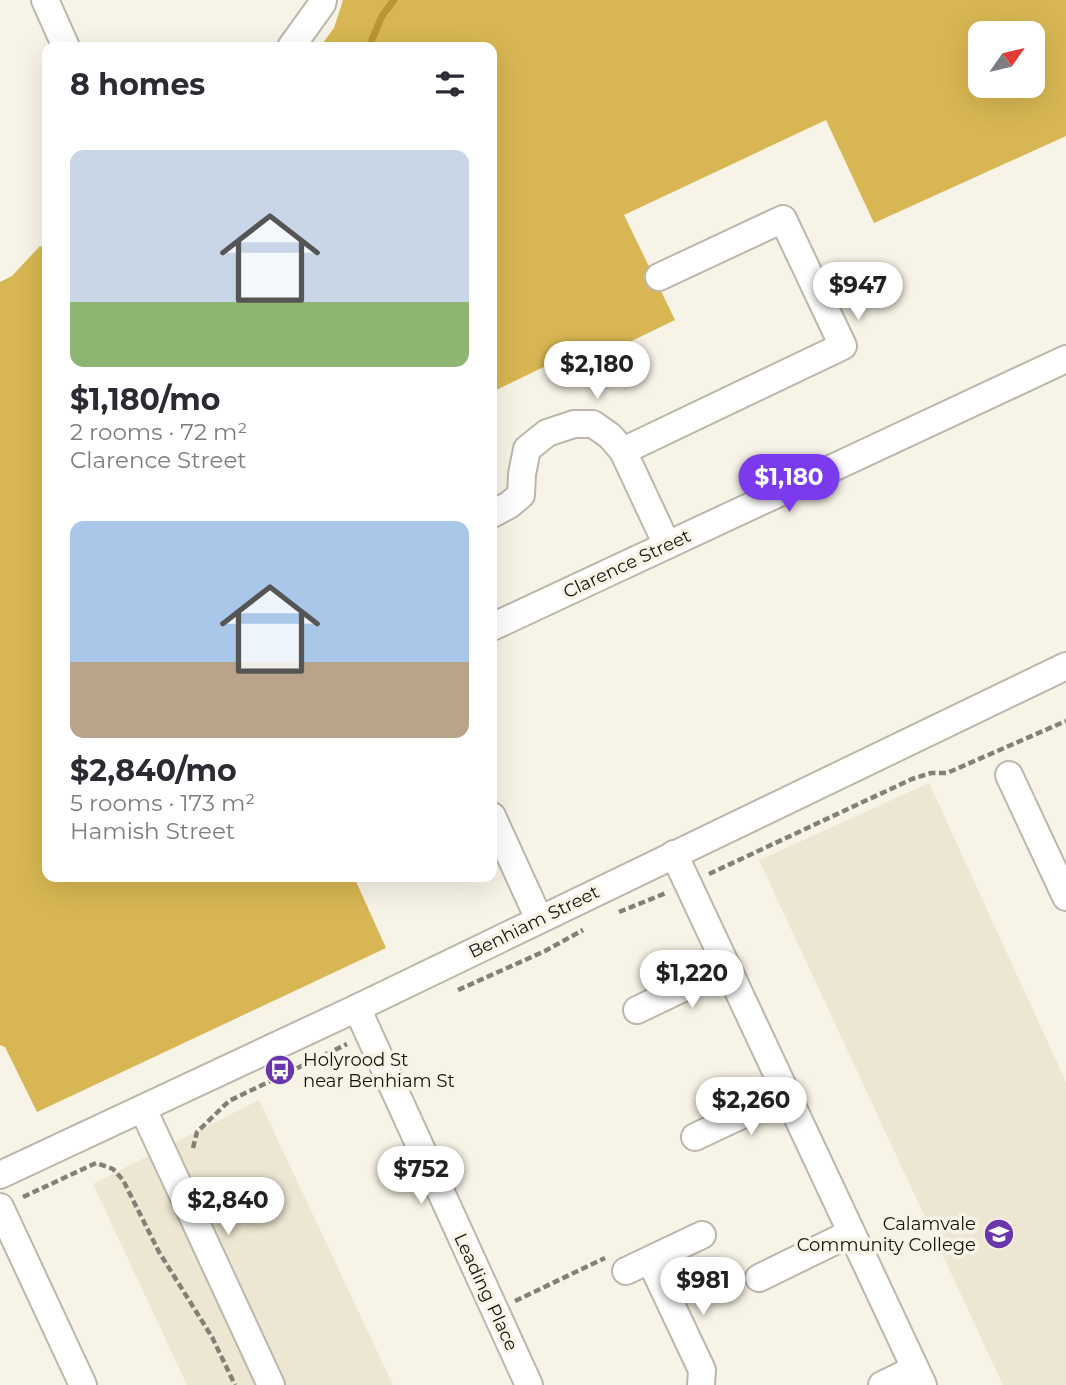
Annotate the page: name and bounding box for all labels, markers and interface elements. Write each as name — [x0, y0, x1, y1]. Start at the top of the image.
north arrow — [968, 21, 1045, 98]
map controls — [968, 21, 1045, 98]
icon: filters — [431, 65, 469, 103]
text: 8 homes — [70, 66, 205, 103]
icon: home — [207, 195, 333, 321]
pin: $947 — [817, 262, 899, 322]
text: $947 — [829, 271, 887, 299]
pin: $2,180 — [540, 342, 654, 401]
text: $2,180 — [560, 350, 634, 378]
text: $1,180/mo — [70, 381, 220, 418]
text: 2 rooms · 72 m² — [70, 418, 247, 446]
text: Clarence Street — [70, 446, 247, 474]
pin: $1,180 — [732, 454, 846, 514]
text: $1,180 — [755, 463, 823, 491]
street label: Clarence Street — [560, 525, 694, 603]
icon: home — [207, 566, 333, 692]
text: $2,840/mo — [70, 752, 237, 789]
text: 5 rooms · 173 m² — [70, 789, 255, 817]
text: Hamish Street — [70, 817, 235, 845]
street label: Benhiam Street — [465, 881, 603, 963]
pin: $1,220 — [635, 950, 749, 1010]
text: $1,220 — [656, 959, 728, 987]
place label: Holyrood St near Benhiam St — [303, 1049, 455, 1092]
bus stop icon: Holyrood St near Benhiam St — [263, 1053, 297, 1087]
pin: $2,260 — [694, 1078, 808, 1137]
text: $2,260 — [712, 1086, 790, 1114]
pin: $752 — [380, 1146, 462, 1206]
text: $752 — [393, 1155, 449, 1183]
pin: $2,840 — [171, 1178, 285, 1237]
text: $2,840 — [187, 1186, 269, 1214]
place label: Calamvale Community College — [797, 1213, 976, 1256]
school or university icon: Calamvale Community College — [982, 1217, 1016, 1251]
street label: Leading Place — [449, 1230, 523, 1354]
pin: $981 — [662, 1258, 744, 1317]
text: $981 — [676, 1266, 730, 1294]

